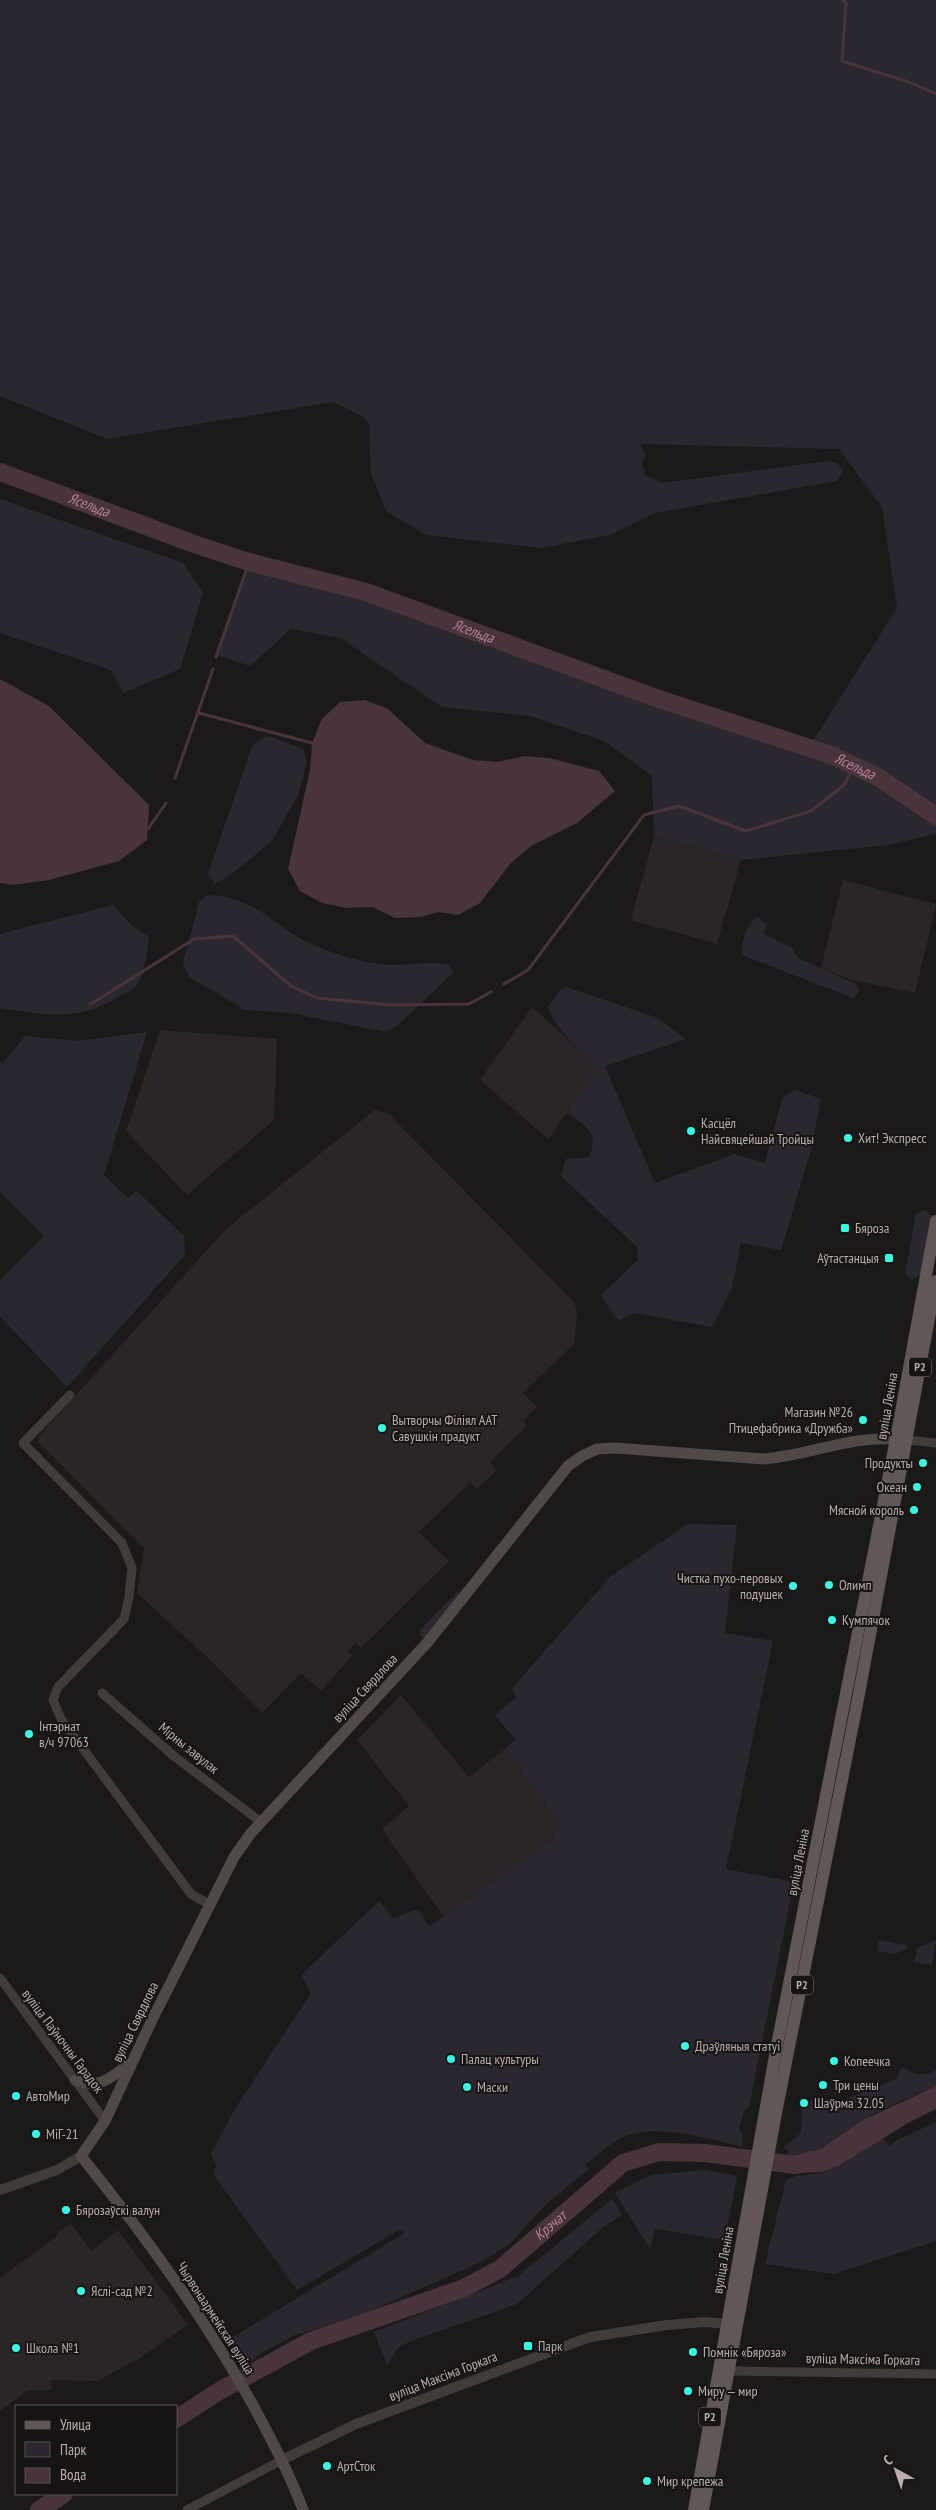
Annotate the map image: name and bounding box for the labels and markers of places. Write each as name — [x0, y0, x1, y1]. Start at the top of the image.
place label: Касцёл Найсвяцейшай Тройцы — [701, 1114, 814, 1148]
marker: Касцёл Найсвяцейшай Тройцы — [685, 1125, 697, 1137]
place label: Хит! Экспресс — [858, 1129, 926, 1147]
marker: Хит! Экспресс — [842, 1132, 854, 1144]
place label: Бяроза — [855, 1219, 889, 1237]
marker: Бяроза — [839, 1222, 851, 1234]
place label: Аўтастанцыя — [817, 1249, 879, 1267]
marker: Аўтастанцыя — [883, 1252, 895, 1264]
place label: Магазин №26 Птицефабрика «Дружба» — [729, 1403, 853, 1437]
place label: Вытворчы Філіял ААТ Савушкін прадукт — [392, 1411, 498, 1445]
marker: Магазин №26 Птицефабрика «Дружба» — [857, 1414, 869, 1426]
marker: Вытворчы Філіял ААТ Савушкін прадукт — [376, 1422, 388, 1434]
place label: Продукты — [865, 1454, 913, 1472]
marker: Продукты — [917, 1457, 929, 1469]
place label: Океан — [877, 1478, 907, 1496]
marker: Океан — [911, 1481, 923, 1493]
place label: Мясной король — [829, 1501, 904, 1519]
marker: Мясной король — [908, 1504, 920, 1516]
place label: Чистка пухо-перовых подушек — [677, 1569, 784, 1603]
place label: Олимп — [839, 1576, 872, 1594]
marker: Олимп — [823, 1579, 835, 1591]
marker: Чистка пухо-перовых подушек — [787, 1580, 799, 1592]
place label: Кумпячок — [842, 1611, 890, 1629]
marker: Кумпячок — [826, 1614, 838, 1626]
place label: Інтэрнат в/ч 97063 — [39, 1717, 89, 1751]
marker: Інтэрнат в/ч 97063 — [23, 1728, 35, 1740]
place label: Драўляныя статуі — [695, 2037, 780, 2055]
marker: Драўляныя статуі — [679, 2040, 691, 2052]
place label: Палац культуры — [461, 2050, 539, 2068]
place label: Копеечка — [844, 2052, 890, 2070]
marker: Палац культуры — [445, 2053, 457, 2065]
marker: Копеечка — [828, 2055, 840, 2067]
place label: Три цены — [833, 2076, 879, 2094]
place label: Маски — [477, 2078, 508, 2096]
marker: Три цены — [817, 2079, 829, 2091]
marker: Маски — [461, 2081, 473, 2093]
place label: АвтоМир — [26, 2087, 70, 2105]
marker: АвтоМир — [10, 2090, 22, 2102]
place label: Шаўрма 32.05 — [814, 2094, 884, 2112]
marker: Шаўрма 32.05 — [798, 2097, 810, 2109]
place label: МіГ-21 — [46, 2125, 78, 2143]
marker: МіГ-21 — [30, 2128, 42, 2140]
place label: Бярозаўскі валун — [76, 2201, 160, 2219]
marker: Бярозаўскі валун — [60, 2204, 72, 2216]
place label: Яслі-сад №2 — [91, 2282, 153, 2300]
marker: Яслі-сад №2 — [75, 2285, 87, 2297]
place label: Парк — [538, 2337, 563, 2355]
place label: Школа №1 — [26, 2339, 79, 2357]
marker: Парк — [522, 2340, 534, 2352]
marker: Школа №1 — [10, 2342, 22, 2354]
place label: Помнік «Бяроза» — [703, 2343, 786, 2361]
marker: Помнік «Бяроза» — [687, 2346, 699, 2358]
place label: Миру — мир — [698, 2382, 758, 2400]
marker: Миру — мир — [682, 2385, 694, 2397]
place label: АртСток — [337, 2457, 376, 2475]
marker: АртСток — [321, 2460, 333, 2472]
place label: Мир крепежа — [657, 2472, 723, 2490]
marker: Мир крепежа — [641, 2475, 653, 2487]

